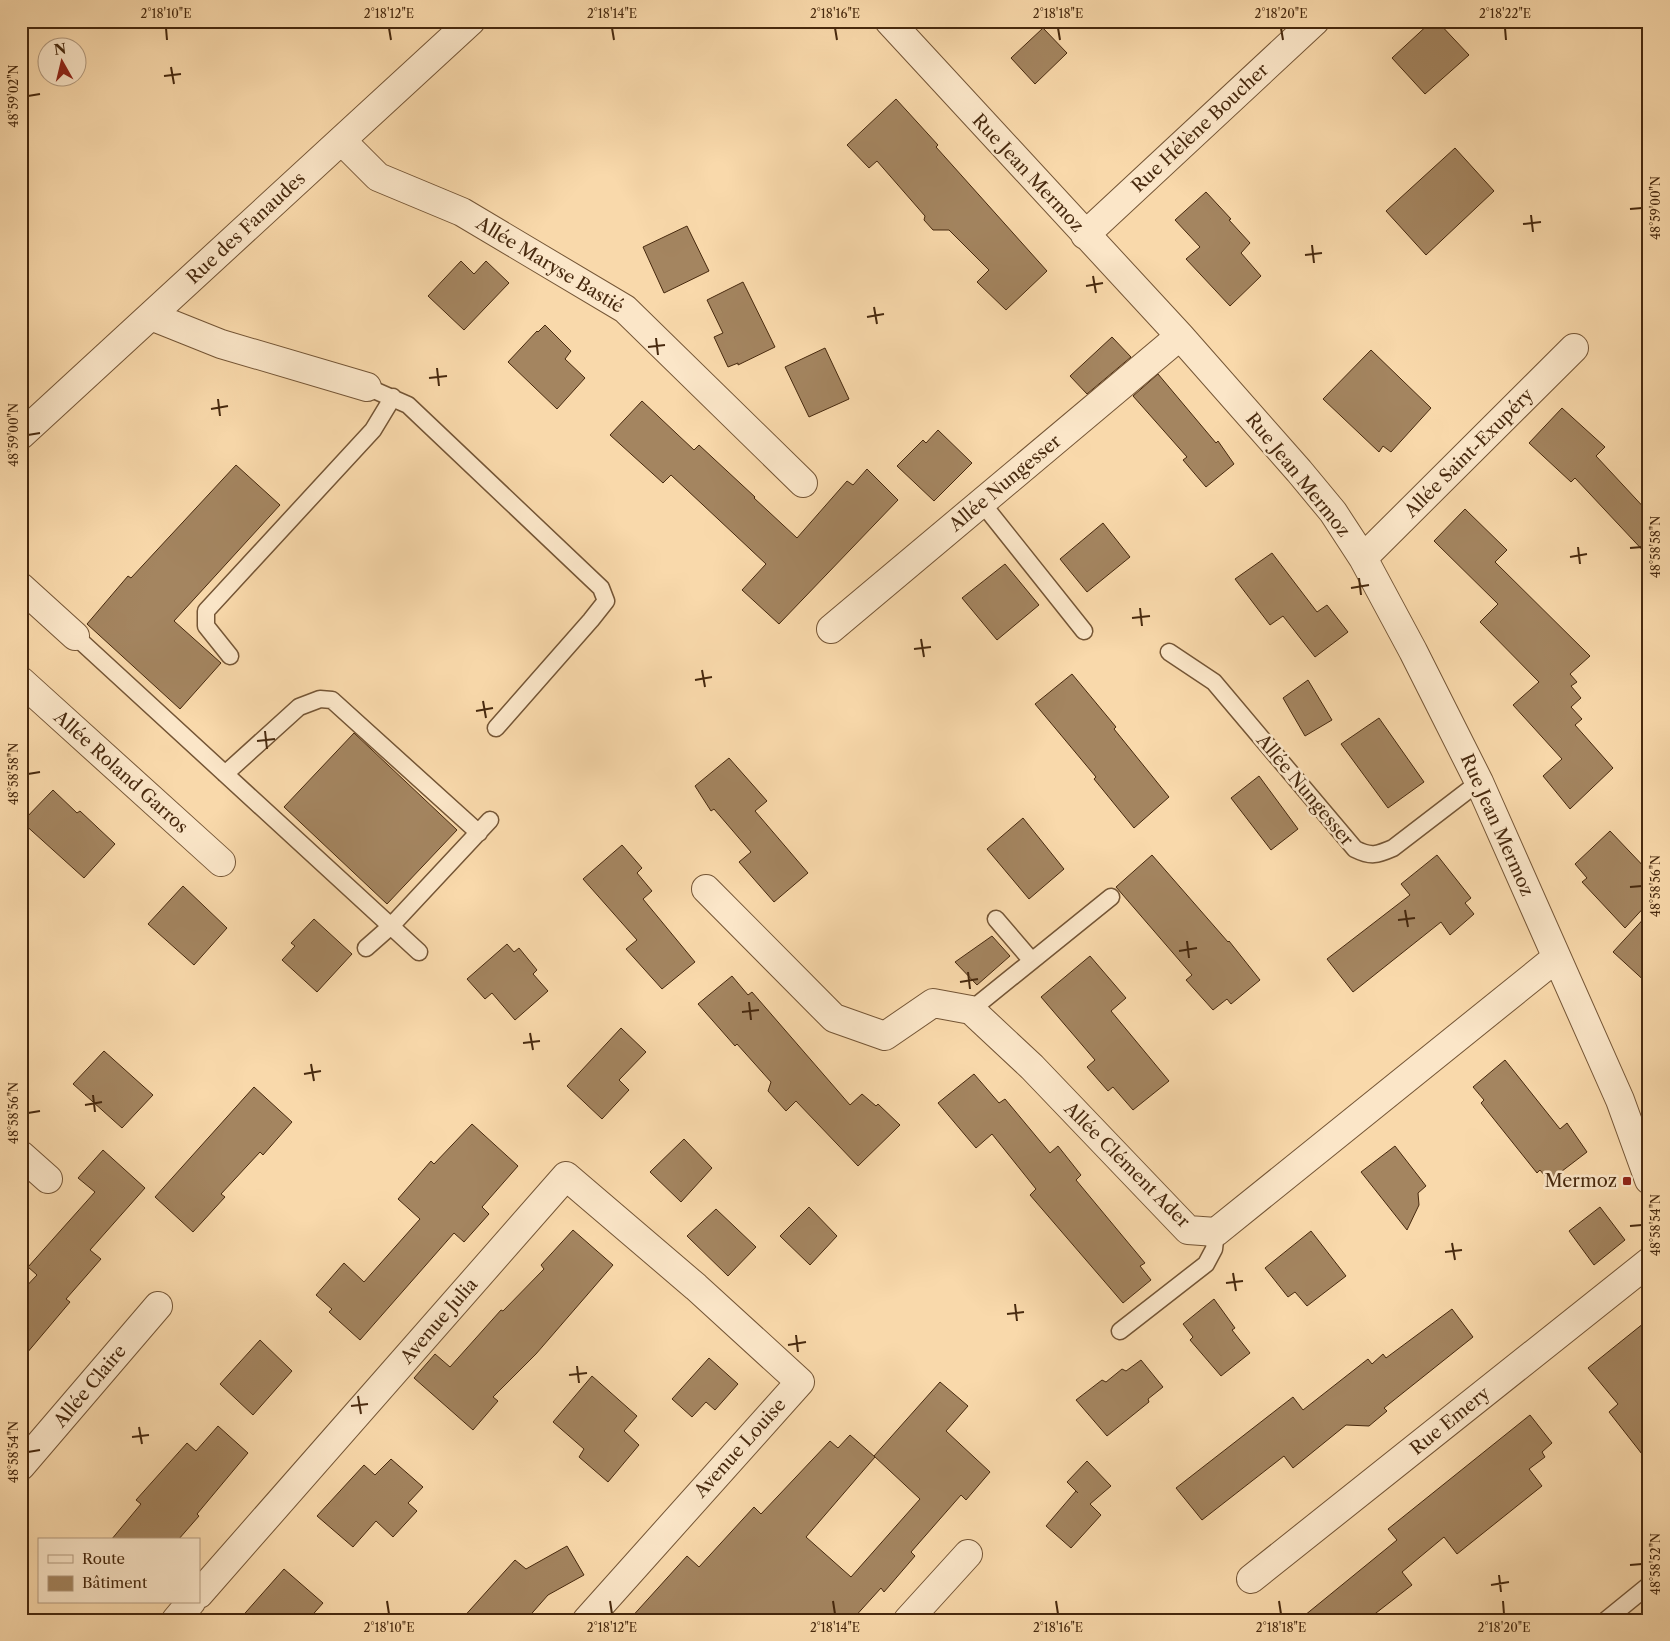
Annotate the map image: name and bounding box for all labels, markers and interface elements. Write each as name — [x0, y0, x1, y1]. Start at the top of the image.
text: 2°18'10"E — [141, 6, 191, 21]
text: 2°18'12"E — [364, 6, 414, 21]
text: 2°18'14"E — [587, 6, 637, 21]
text: 2°18'16"E — [810, 6, 860, 21]
text: 2°18'18"E — [1033, 6, 1083, 21]
text: 2°18'20"E — [1255, 6, 1307, 21]
text: 2°18'22"E — [1479, 6, 1531, 21]
north arrow — [38, 38, 88, 88]
text: N — [53, 39, 67, 59]
street label: Rue Hélène Boucher — [1127, 59, 1273, 197]
text: 48°59'02"N — [6, 64, 21, 128]
street label: Rue Jean Mermoz — [968, 109, 1088, 237]
street label: Rue des Fanaudes — [182, 167, 310, 289]
text: 48°59'00"N — [1648, 176, 1663, 240]
street label: Allée Maryse Bastié — [471, 212, 628, 318]
street label: Allée Saint-Exupéry — [1399, 383, 1539, 523]
text: 48°59'00"N — [6, 403, 21, 467]
street label: Rue Jean Mermoz — [1241, 408, 1355, 542]
street label: Allée Nungesser — [944, 430, 1065, 537]
text: 48°58'58"N — [1648, 516, 1663, 578]
street label: Allée Roland Garros — [49, 705, 193, 838]
street label: Allée Nungesser — [1251, 729, 1358, 850]
text: 48°58'58"N — [6, 743, 21, 805]
street label: Rue Jean Mermoz — [1456, 750, 1538, 900]
text: 48°58'56"N — [1648, 855, 1663, 917]
text: 48°58'56"N — [6, 1082, 21, 1144]
street label: Allée Clément Ader — [1059, 1097, 1195, 1233]
place label: Mermoz — [1545, 1170, 1617, 1192]
marker: Mermoz — [1621, 1175, 1633, 1187]
text: 48°58'54"N — [1648, 1194, 1663, 1256]
street label: Avenue Julia — [395, 1273, 483, 1369]
street label: Allée Claire — [49, 1340, 131, 1432]
street label: Rue Emery — [1406, 1382, 1495, 1460]
street label: Avenue Louise — [689, 1394, 790, 1503]
text: 48°58'54"N — [6, 1421, 21, 1483]
text: 48°58'52"N — [1648, 1533, 1663, 1595]
legend — [38, 1538, 200, 1604]
text: Route — [82, 1549, 125, 1568]
text: Bâtiment — [82, 1573, 148, 1592]
text: 2°18'10"E — [364, 1620, 414, 1635]
text: 2°18'12"E — [587, 1620, 637, 1635]
text: 2°18'14"E — [810, 1620, 860, 1635]
text: 2°18'16"E — [1033, 1620, 1083, 1635]
text: 2°18'18"E — [1256, 1620, 1306, 1635]
text: 2°18'20"E — [1478, 1620, 1530, 1635]

